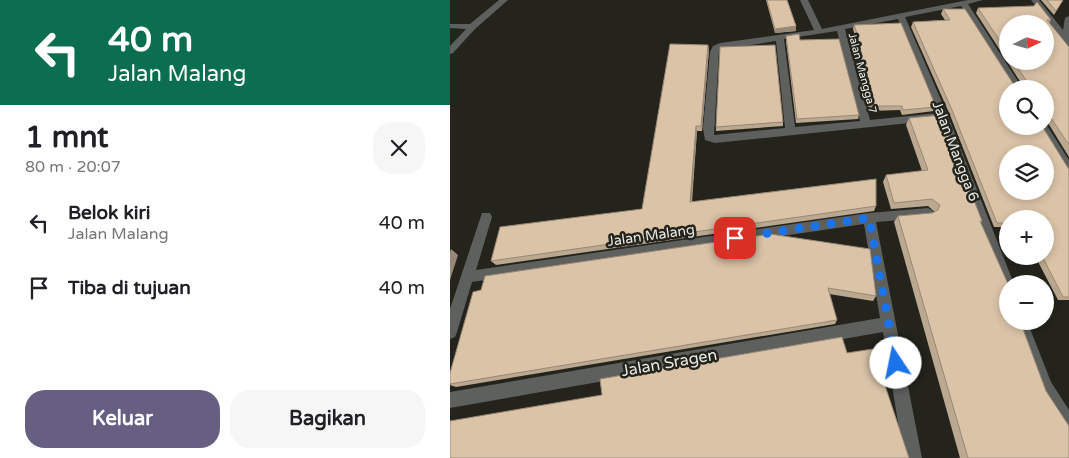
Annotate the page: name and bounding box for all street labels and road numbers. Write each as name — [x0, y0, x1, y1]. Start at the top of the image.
street label: Jalan Mangga 7 — [845, 31, 880, 115]
street label: Jalan Mangga 6 — [929, 99, 982, 204]
street label: Jalan Malang — [606, 221, 696, 250]
street label: Jalan Sragen — [620, 345, 719, 381]

